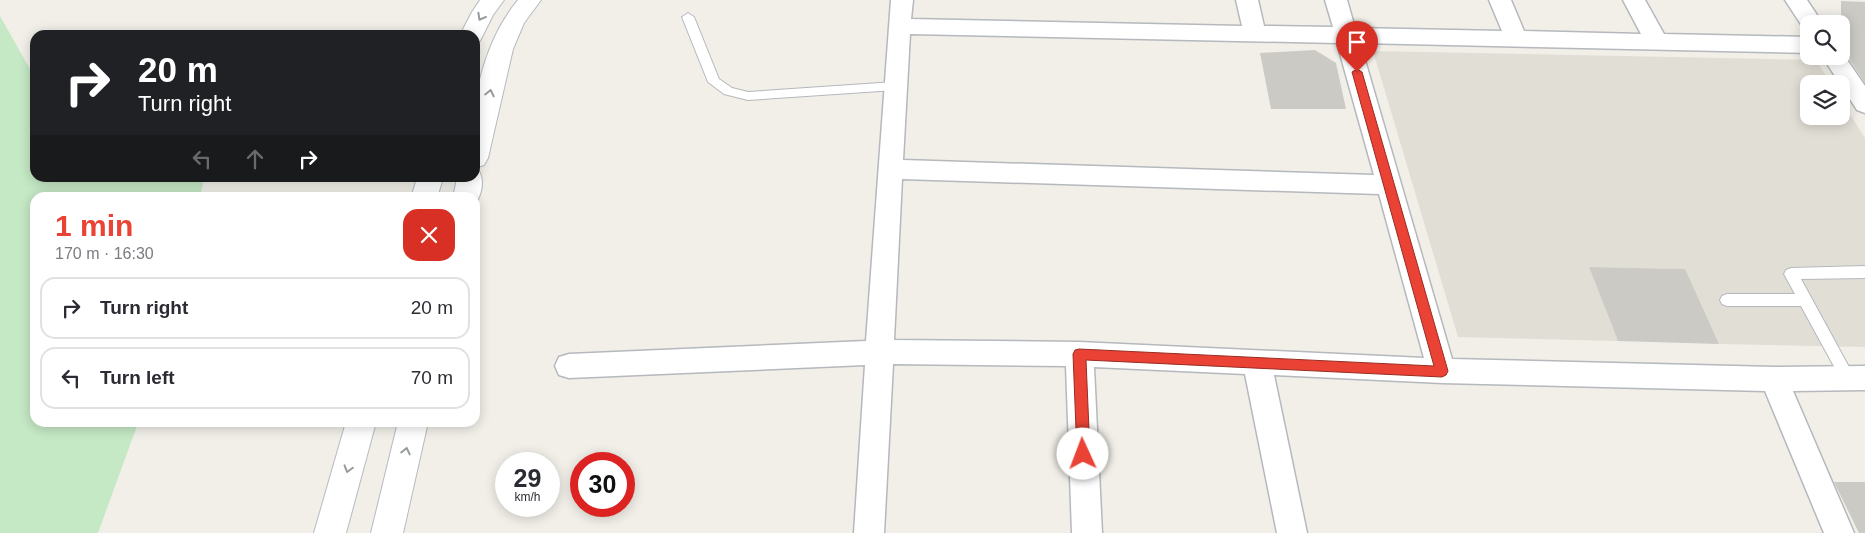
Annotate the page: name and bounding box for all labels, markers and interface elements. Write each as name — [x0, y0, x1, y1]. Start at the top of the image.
one-way arrow — [478, 11, 488, 20]
map controls — [1800, 15, 1850, 125]
button: search — [1800, 15, 1850, 65]
pin — [1336, 21, 1378, 72]
icon: arrive — [1343, 28, 1371, 56]
icon: right — [55, 50, 120, 115]
text: 20 m — [138, 50, 218, 89]
button: layers — [1800, 75, 1850, 125]
one-way arrow — [484, 89, 495, 98]
text: Turn right — [138, 91, 231, 116]
icon: left — [188, 145, 216, 173]
icon: ahead — [241, 145, 269, 173]
icon: right — [294, 145, 322, 173]
text: 1 min — [55, 209, 133, 242]
button: close — [403, 209, 455, 261]
text: 170 m · 16:30 — [55, 245, 154, 262]
icon: right — [57, 294, 85, 322]
text: Turn right — [100, 297, 188, 318]
text: 20 m — [411, 297, 453, 318]
icon: left — [57, 364, 85, 392]
text: Turn left — [100, 367, 175, 388]
text: 70 m — [411, 367, 453, 388]
position arrow — [1056, 427, 1108, 479]
one-way arrow — [400, 447, 411, 456]
speed limit sign: 30 — [570, 452, 635, 517]
text: 29 — [514, 464, 541, 492]
one-way arrow — [343, 465, 353, 473]
text: km/h — [514, 490, 541, 504]

